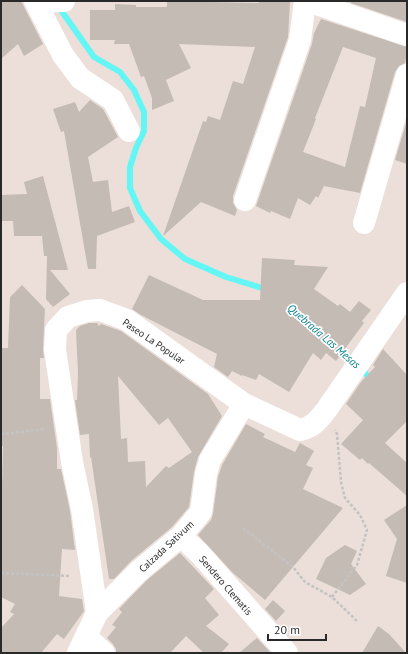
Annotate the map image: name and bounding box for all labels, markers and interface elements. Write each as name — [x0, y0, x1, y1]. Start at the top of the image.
water label: Quebrada Las Mesas — [285, 301, 364, 372]
street label: Paseo La Popular — [120, 316, 188, 367]
street label: Calzada Sativum — [136, 518, 197, 575]
street label: Sendero Clematis — [196, 553, 255, 618]
scale bar — [268, 616, 326, 642]
text: 20 m — [274, 622, 300, 637]

